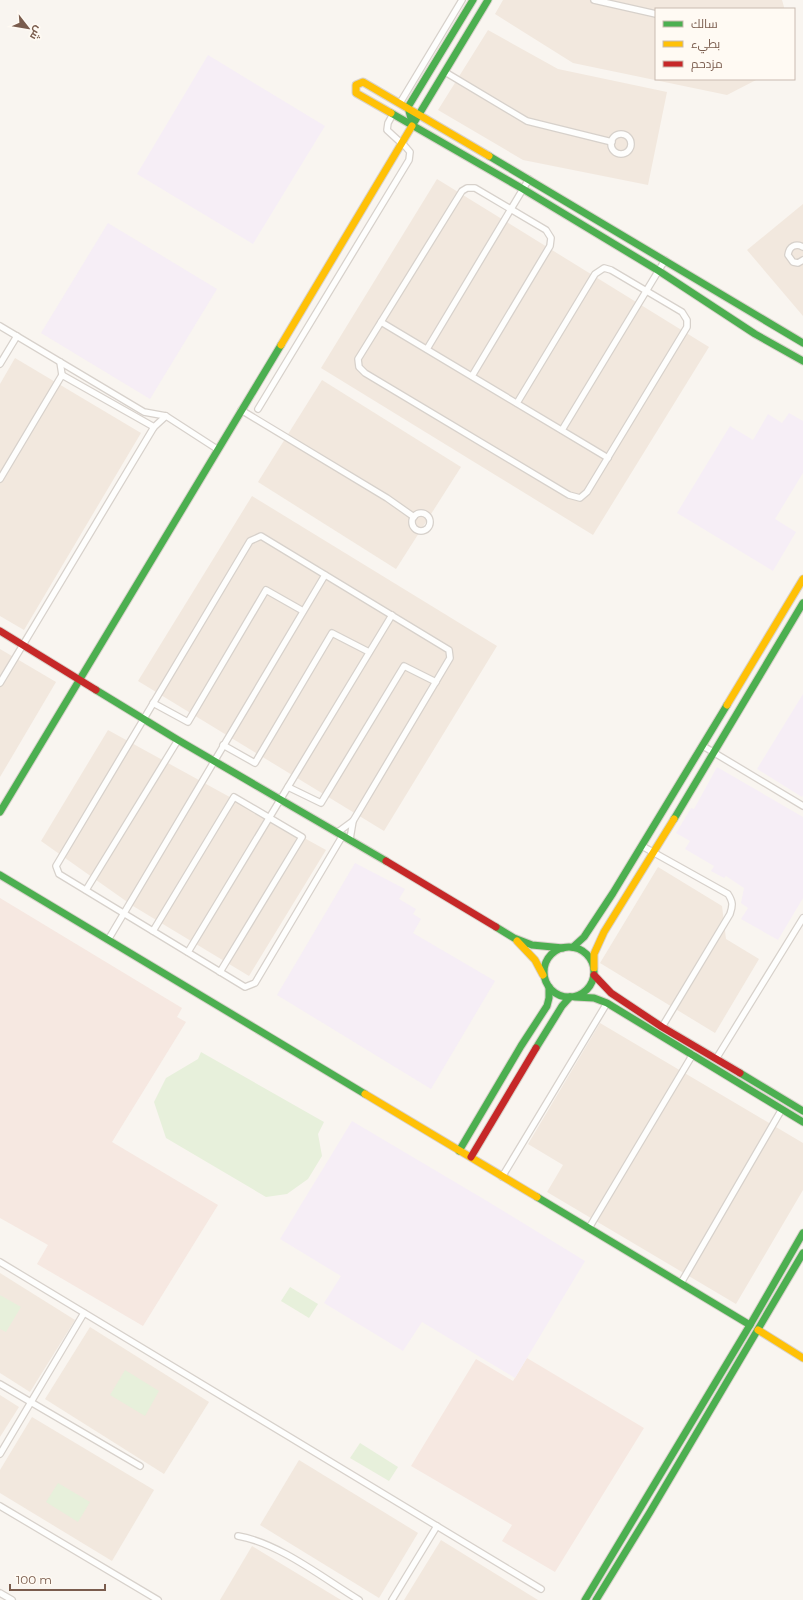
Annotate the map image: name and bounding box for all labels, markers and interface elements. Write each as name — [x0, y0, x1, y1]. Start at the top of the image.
north arrow — [8, 8, 48, 48]
legend — [655, 8, 795, 80]
text: سالك — [691, 16, 718, 31]
text: ش — [27, 23, 46, 43]
text: بطيء — [691, 36, 720, 54]
text: مزدحم — [691, 56, 723, 72]
scale bar — [10, 1566, 105, 1592]
text: 100 m — [16, 1572, 52, 1587]

